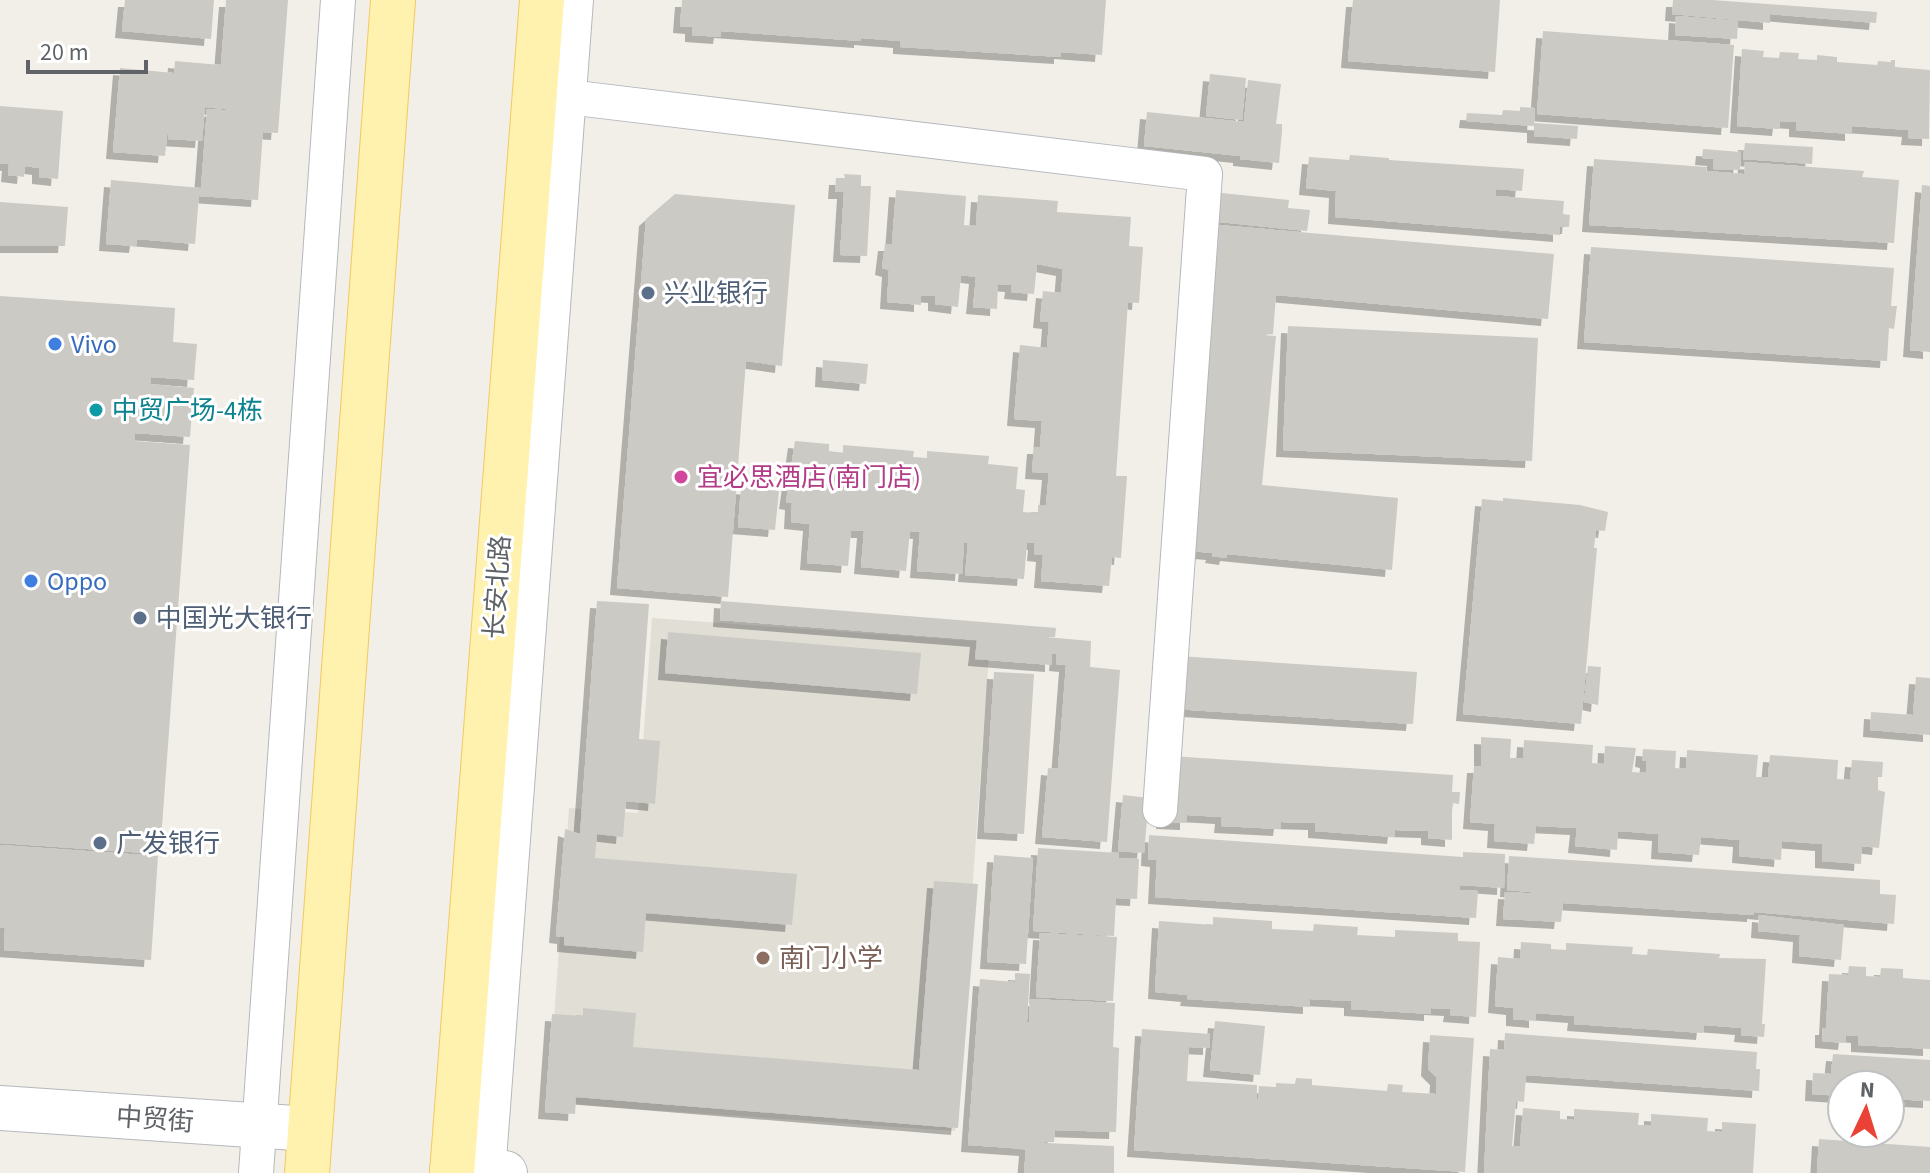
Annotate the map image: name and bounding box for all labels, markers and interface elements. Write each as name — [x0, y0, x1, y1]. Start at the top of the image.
scale bar — [28, 24, 146, 74]
text: 20 m — [40, 35, 89, 70]
place label: 兴业银行 — [664, 275, 768, 312]
marker: 兴业银行 — [639, 284, 657, 302]
place label: Vivo — [71, 326, 117, 363]
marker: Vivo — [46, 335, 64, 353]
place label: 中贸广场-4栋 — [112, 392, 263, 429]
marker: 中贸广场-4栋 — [87, 401, 105, 419]
place label: 宜必思酒店(南门店) — [697, 459, 921, 496]
marker: 宜必思酒店(南门店) — [672, 468, 690, 486]
street label: 长安北路 — [475, 534, 520, 640]
place label: Oppo — [47, 563, 107, 600]
marker: Oppo — [22, 572, 40, 590]
place label: 中国光大银行 — [156, 600, 312, 637]
marker: 中国光大银行 — [131, 609, 149, 627]
place label: 广发银行 — [116, 825, 220, 862]
marker: 广发银行 — [91, 834, 109, 852]
place label: 南门小学 — [779, 940, 883, 977]
marker: 南门小学 — [754, 949, 772, 967]
north arrow — [1826, 1069, 1906, 1149]
text: N — [1859, 1074, 1876, 1107]
street label: 中贸街 — [115, 1098, 195, 1141]

